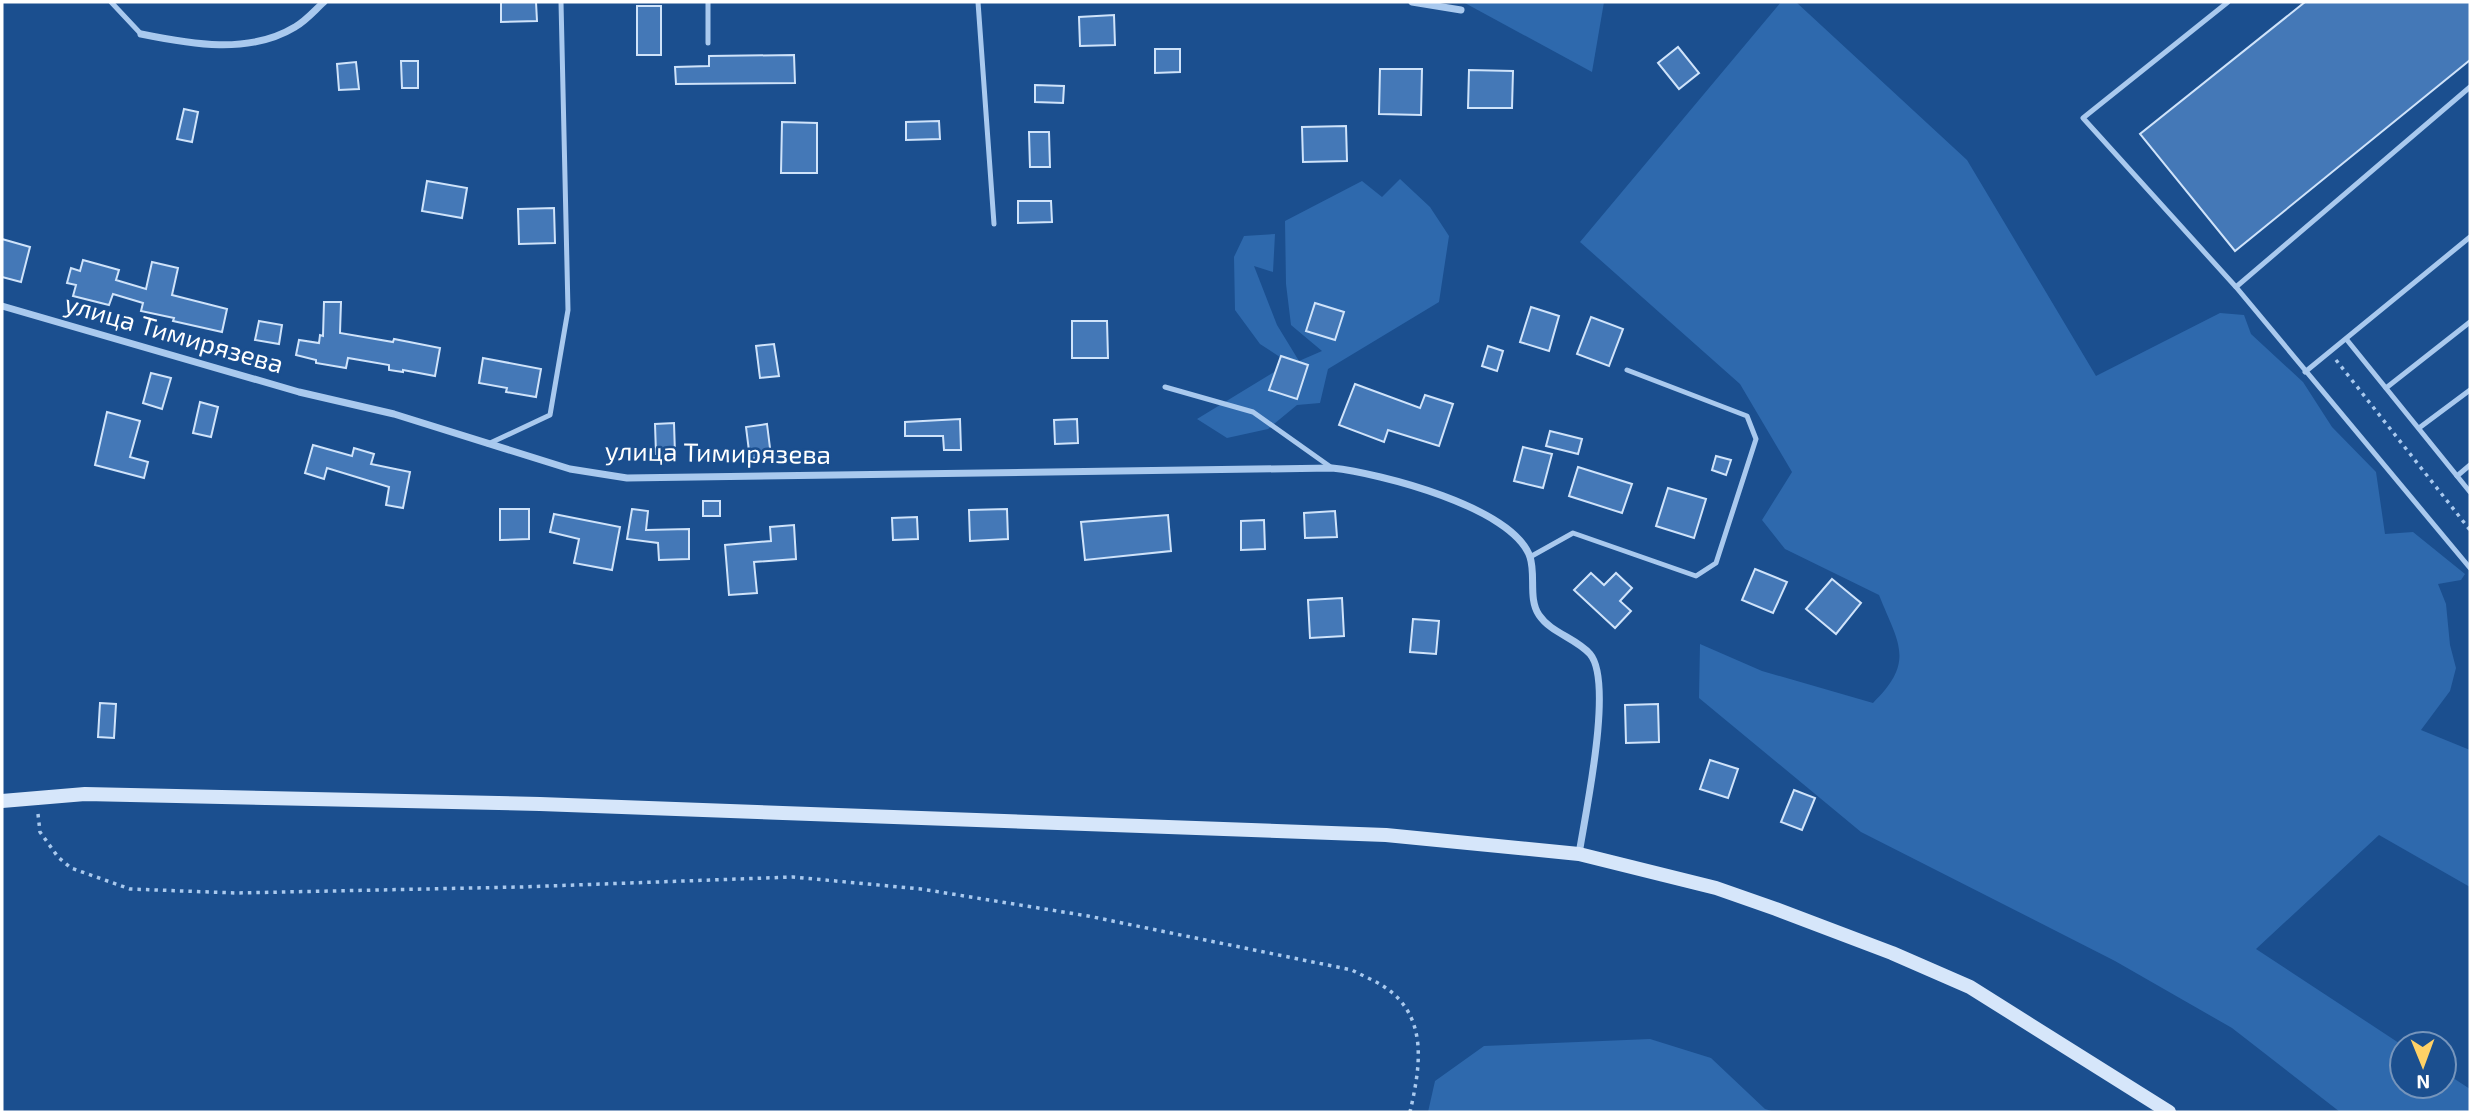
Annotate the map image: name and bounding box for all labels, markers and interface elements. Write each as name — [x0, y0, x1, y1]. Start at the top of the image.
street label: улица Тимирязева — [61, 286, 287, 380]
street label: улица Тимирязева — [605, 434, 831, 470]
north arrow — [2388, 1030, 2458, 1100]
text: N — [2416, 1071, 2430, 1094]

